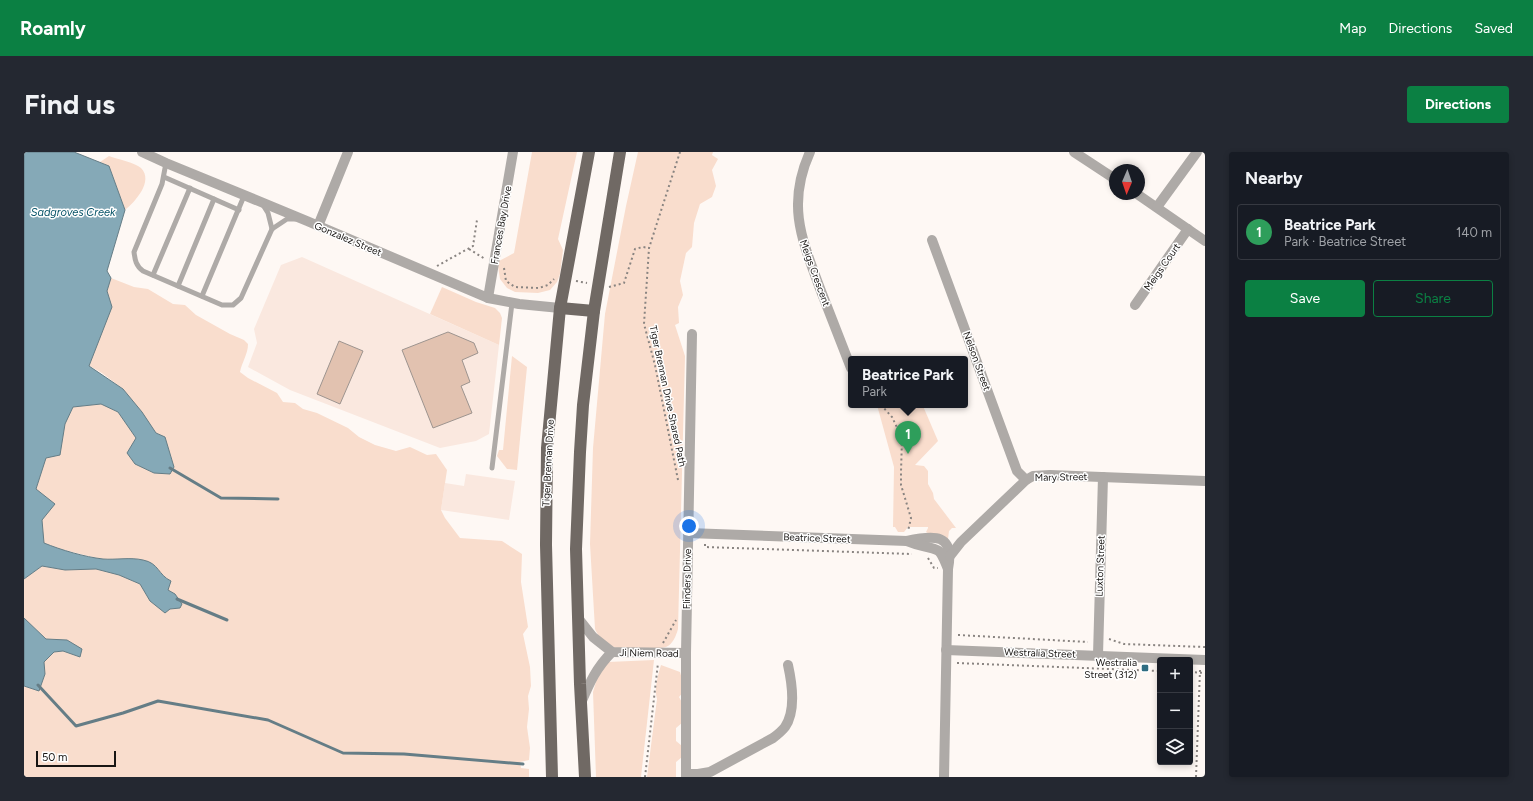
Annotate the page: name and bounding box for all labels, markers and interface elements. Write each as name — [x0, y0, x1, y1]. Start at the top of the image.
text: Roamly — [20, 17, 86, 40]
text: Map — [1339, 20, 1367, 37]
text: Directions — [1389, 20, 1452, 37]
text: Saved — [1474, 20, 1513, 37]
button: Directions — [1407, 86, 1509, 123]
text: Find us — [24, 87, 115, 121]
north arrow — [1109, 164, 1145, 200]
text: Nearby — [1245, 168, 1303, 188]
street label: Frances Bay Drive — [488, 184, 514, 265]
water label: Sadgroves Creek — [31, 206, 116, 219]
text: Beatrice Park — [1284, 216, 1376, 234]
street label: Gonzalez Street — [312, 219, 384, 259]
text: 1 — [1256, 225, 1262, 240]
text: 140 m — [1456, 225, 1492, 240]
text: Park · Beatrice Street — [1284, 234, 1406, 249]
street label: Meigs Crescent — [797, 238, 833, 308]
street label: Meigs Court — [1141, 241, 1183, 293]
button: Save — [1245, 280, 1365, 317]
button: Share — [1373, 280, 1493, 317]
street label: Tiger Brennan Drive Shared Path — [647, 324, 689, 468]
street label: Nelson Street — [960, 330, 994, 393]
popup — [848, 356, 968, 408]
text: Beatrice Park — [862, 366, 954, 384]
text: Park — [862, 384, 887, 399]
street label: Tiger Brennan Drive — [539, 418, 557, 507]
pin: 1 — [895, 421, 921, 454]
street label: Mary Street — [1035, 470, 1088, 484]
your location — [679, 516, 699, 536]
street label: Beatrice Street — [783, 530, 851, 546]
street label: Luxton Street — [1092, 535, 1108, 597]
street label: Flinders Drive — [680, 548, 694, 609]
street label: Westralia Street — [1004, 645, 1076, 661]
street label: Ji Niem Road — [619, 646, 679, 660]
place label: Westralia Street (312) — [1084, 656, 1137, 681]
map controls — [1157, 657, 1193, 765]
button: + — [1157, 657, 1193, 693]
marker: Westralia Street (312) — [1140, 663, 1150, 673]
button: − — [1157, 693, 1193, 729]
button: layers — [1157, 729, 1193, 765]
scale bar — [36, 749, 116, 768]
text: 50 m — [42, 751, 67, 764]

